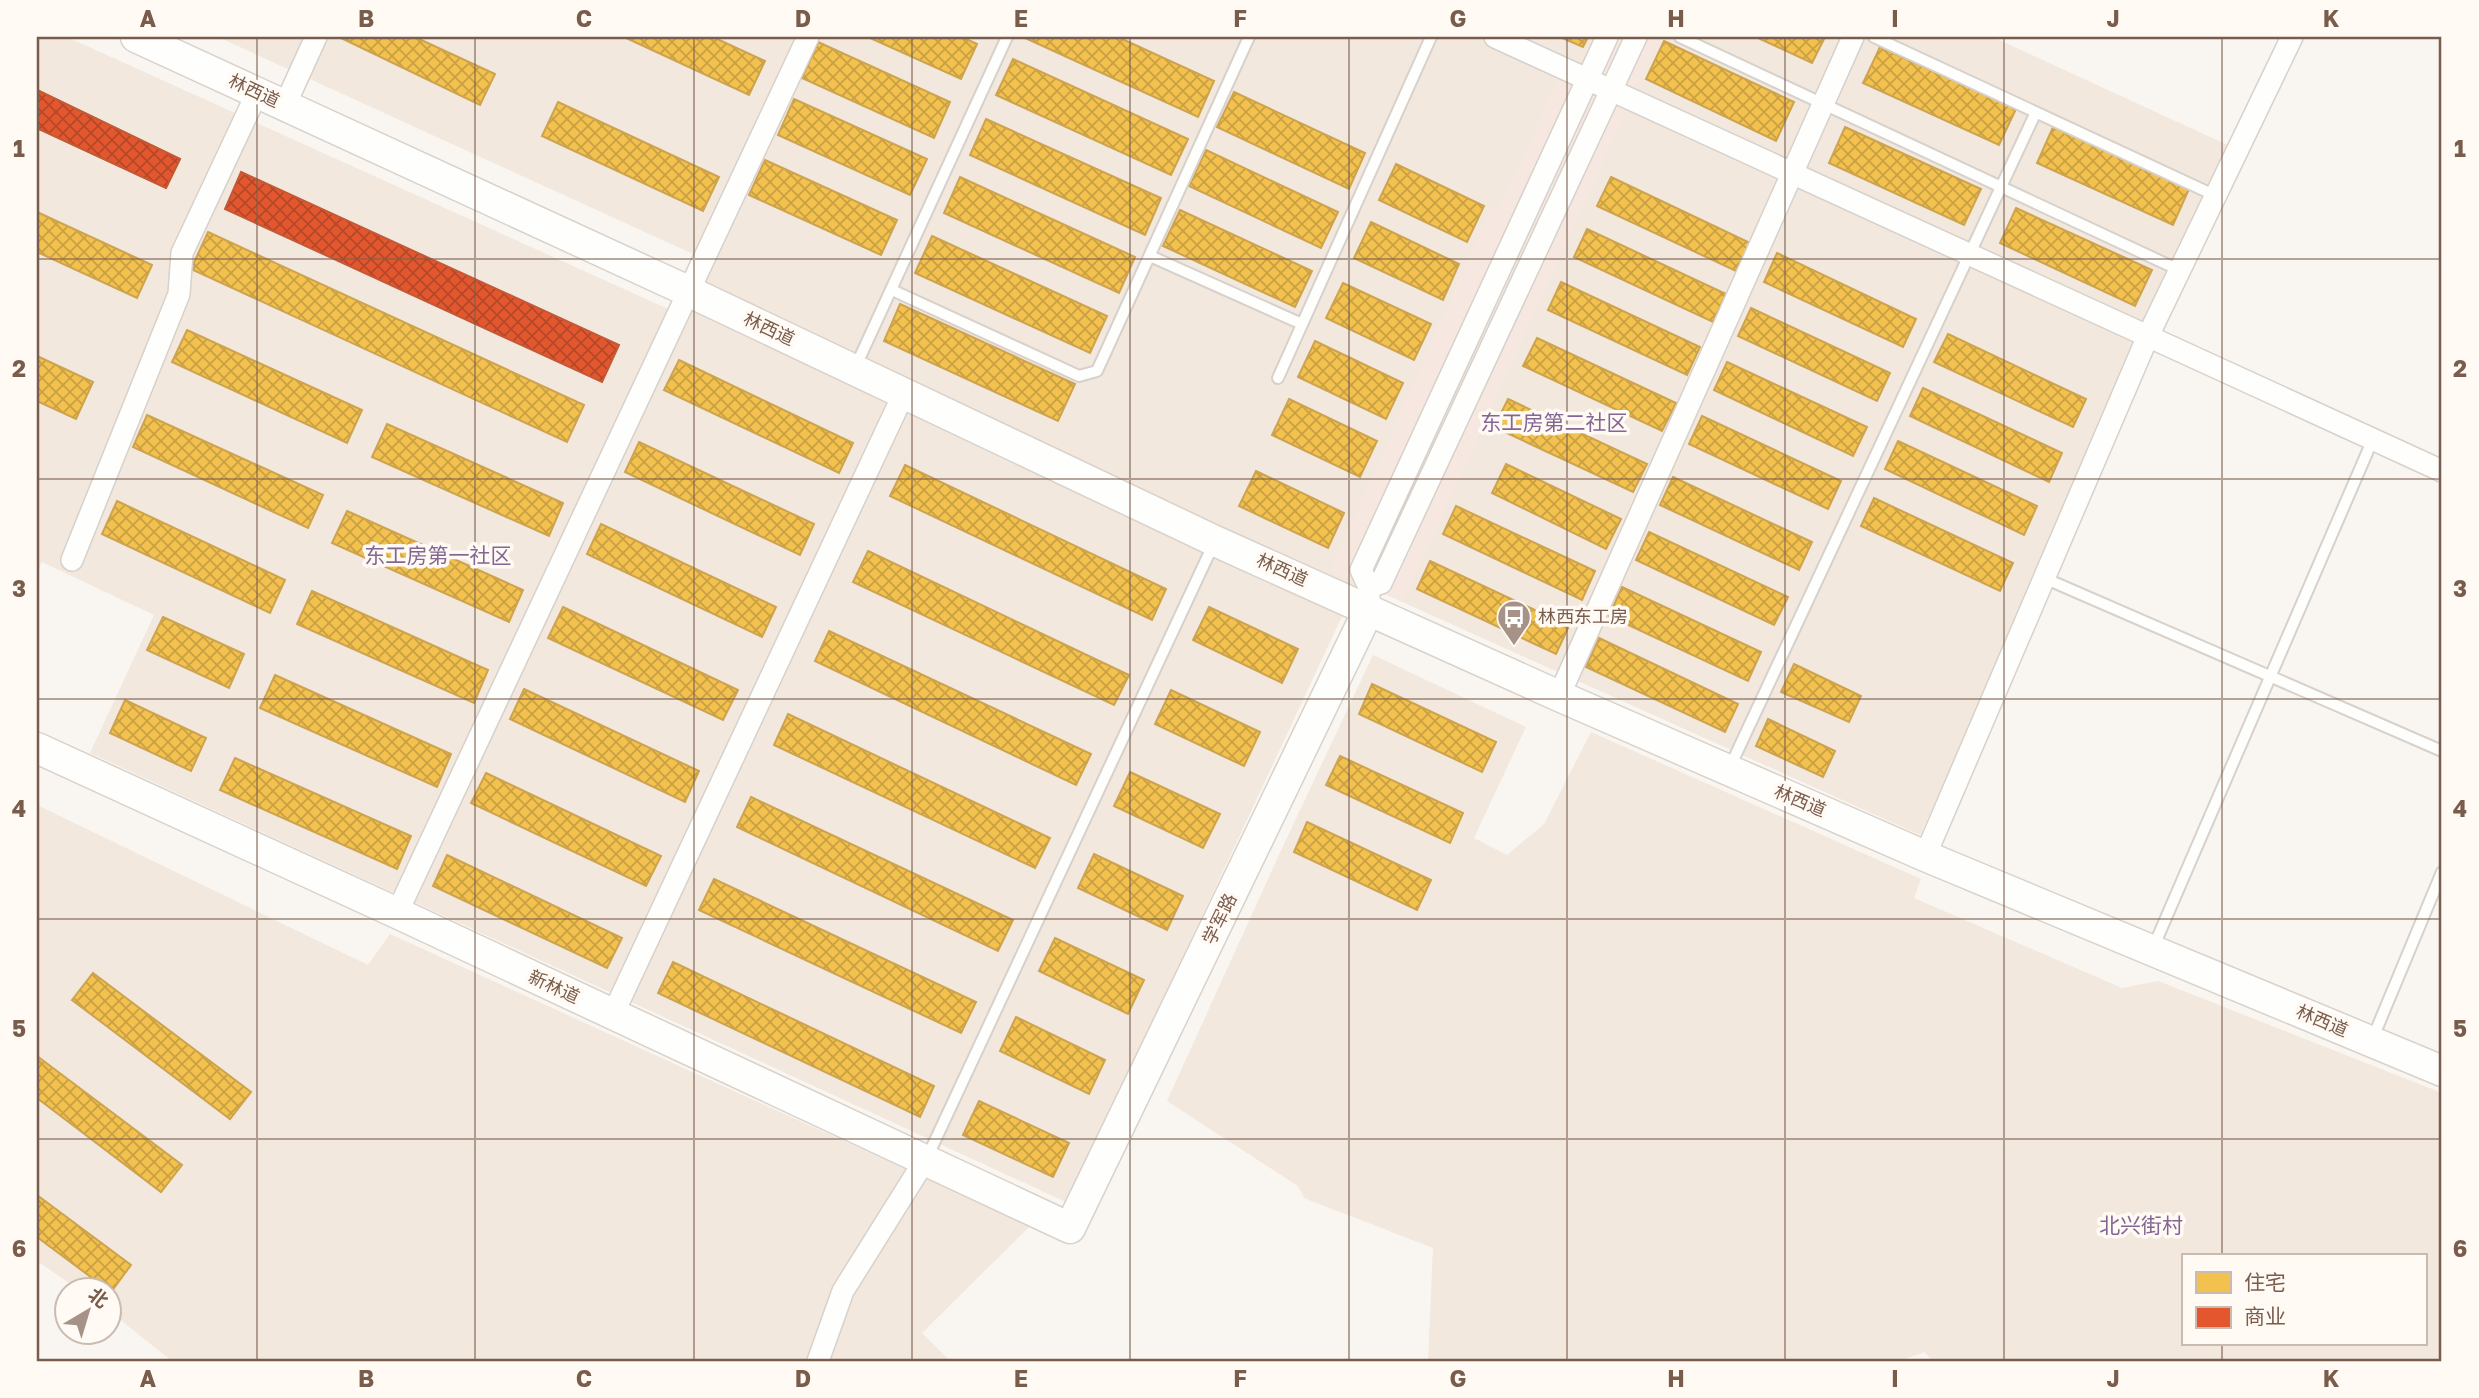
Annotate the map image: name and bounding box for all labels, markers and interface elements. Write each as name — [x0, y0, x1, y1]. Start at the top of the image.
text: A — [140, 4, 157, 32]
text: B — [358, 4, 374, 32]
text: C — [576, 4, 592, 32]
text: D — [795, 4, 811, 32]
text: E — [1014, 4, 1028, 32]
text: F — [1233, 4, 1247, 32]
text: G — [1450, 4, 1466, 32]
text: H — [1667, 4, 1685, 32]
text: I — [1891, 4, 1899, 32]
text: J — [2106, 4, 2120, 32]
text: K — [2323, 4, 2340, 32]
street label: 林西道 — [225, 69, 284, 111]
text: 1 — [13, 134, 25, 162]
text: 1 — [2454, 134, 2466, 162]
street label: 林西道 — [740, 307, 799, 349]
text: 2 — [12, 354, 26, 382]
text: 2 — [2453, 354, 2467, 382]
district label: 东工房第二社区 — [1481, 409, 1628, 435]
district label: 东工房第一社区 — [365, 542, 512, 568]
street label: 林西道 — [1253, 548, 1312, 590]
text: 3 — [12, 574, 26, 602]
text: 3 — [2453, 574, 2467, 602]
bus stop icon: 林西东工房 — [1495, 598, 1533, 647]
place label: 林西东工房 — [1538, 605, 1628, 627]
street label: 林西道 — [1771, 779, 1830, 821]
text: 4 — [12, 794, 26, 822]
text: 4 — [2453, 794, 2467, 822]
street label: 学军路 — [1197, 889, 1241, 948]
street label: 新林道 — [525, 965, 584, 1007]
street label: 林西道 — [2293, 999, 2352, 1041]
text: 5 — [12, 1014, 26, 1042]
text: 5 — [2453, 1014, 2467, 1042]
district label: 北兴街村 — [2099, 1212, 2183, 1238]
text: 6 — [12, 1234, 26, 1262]
text: 6 — [2453, 1234, 2467, 1262]
legend — [2182, 1254, 2426, 1346]
text: 住宅 — [2244, 1269, 2286, 1295]
north arrow — [52, 1276, 122, 1346]
text: 北 — [84, 1282, 113, 1312]
text: 商业 — [2244, 1303, 2286, 1329]
text: A — [140, 1364, 157, 1392]
text: B — [358, 1364, 374, 1392]
text: C — [576, 1364, 592, 1392]
text: D — [795, 1364, 811, 1392]
text: E — [1014, 1364, 1028, 1392]
text: F — [1233, 1364, 1247, 1392]
text: G — [1450, 1364, 1466, 1392]
text: H — [1667, 1364, 1685, 1392]
text: I — [1891, 1364, 1899, 1392]
text: J — [2106, 1364, 2120, 1392]
text: K — [2323, 1364, 2340, 1392]

